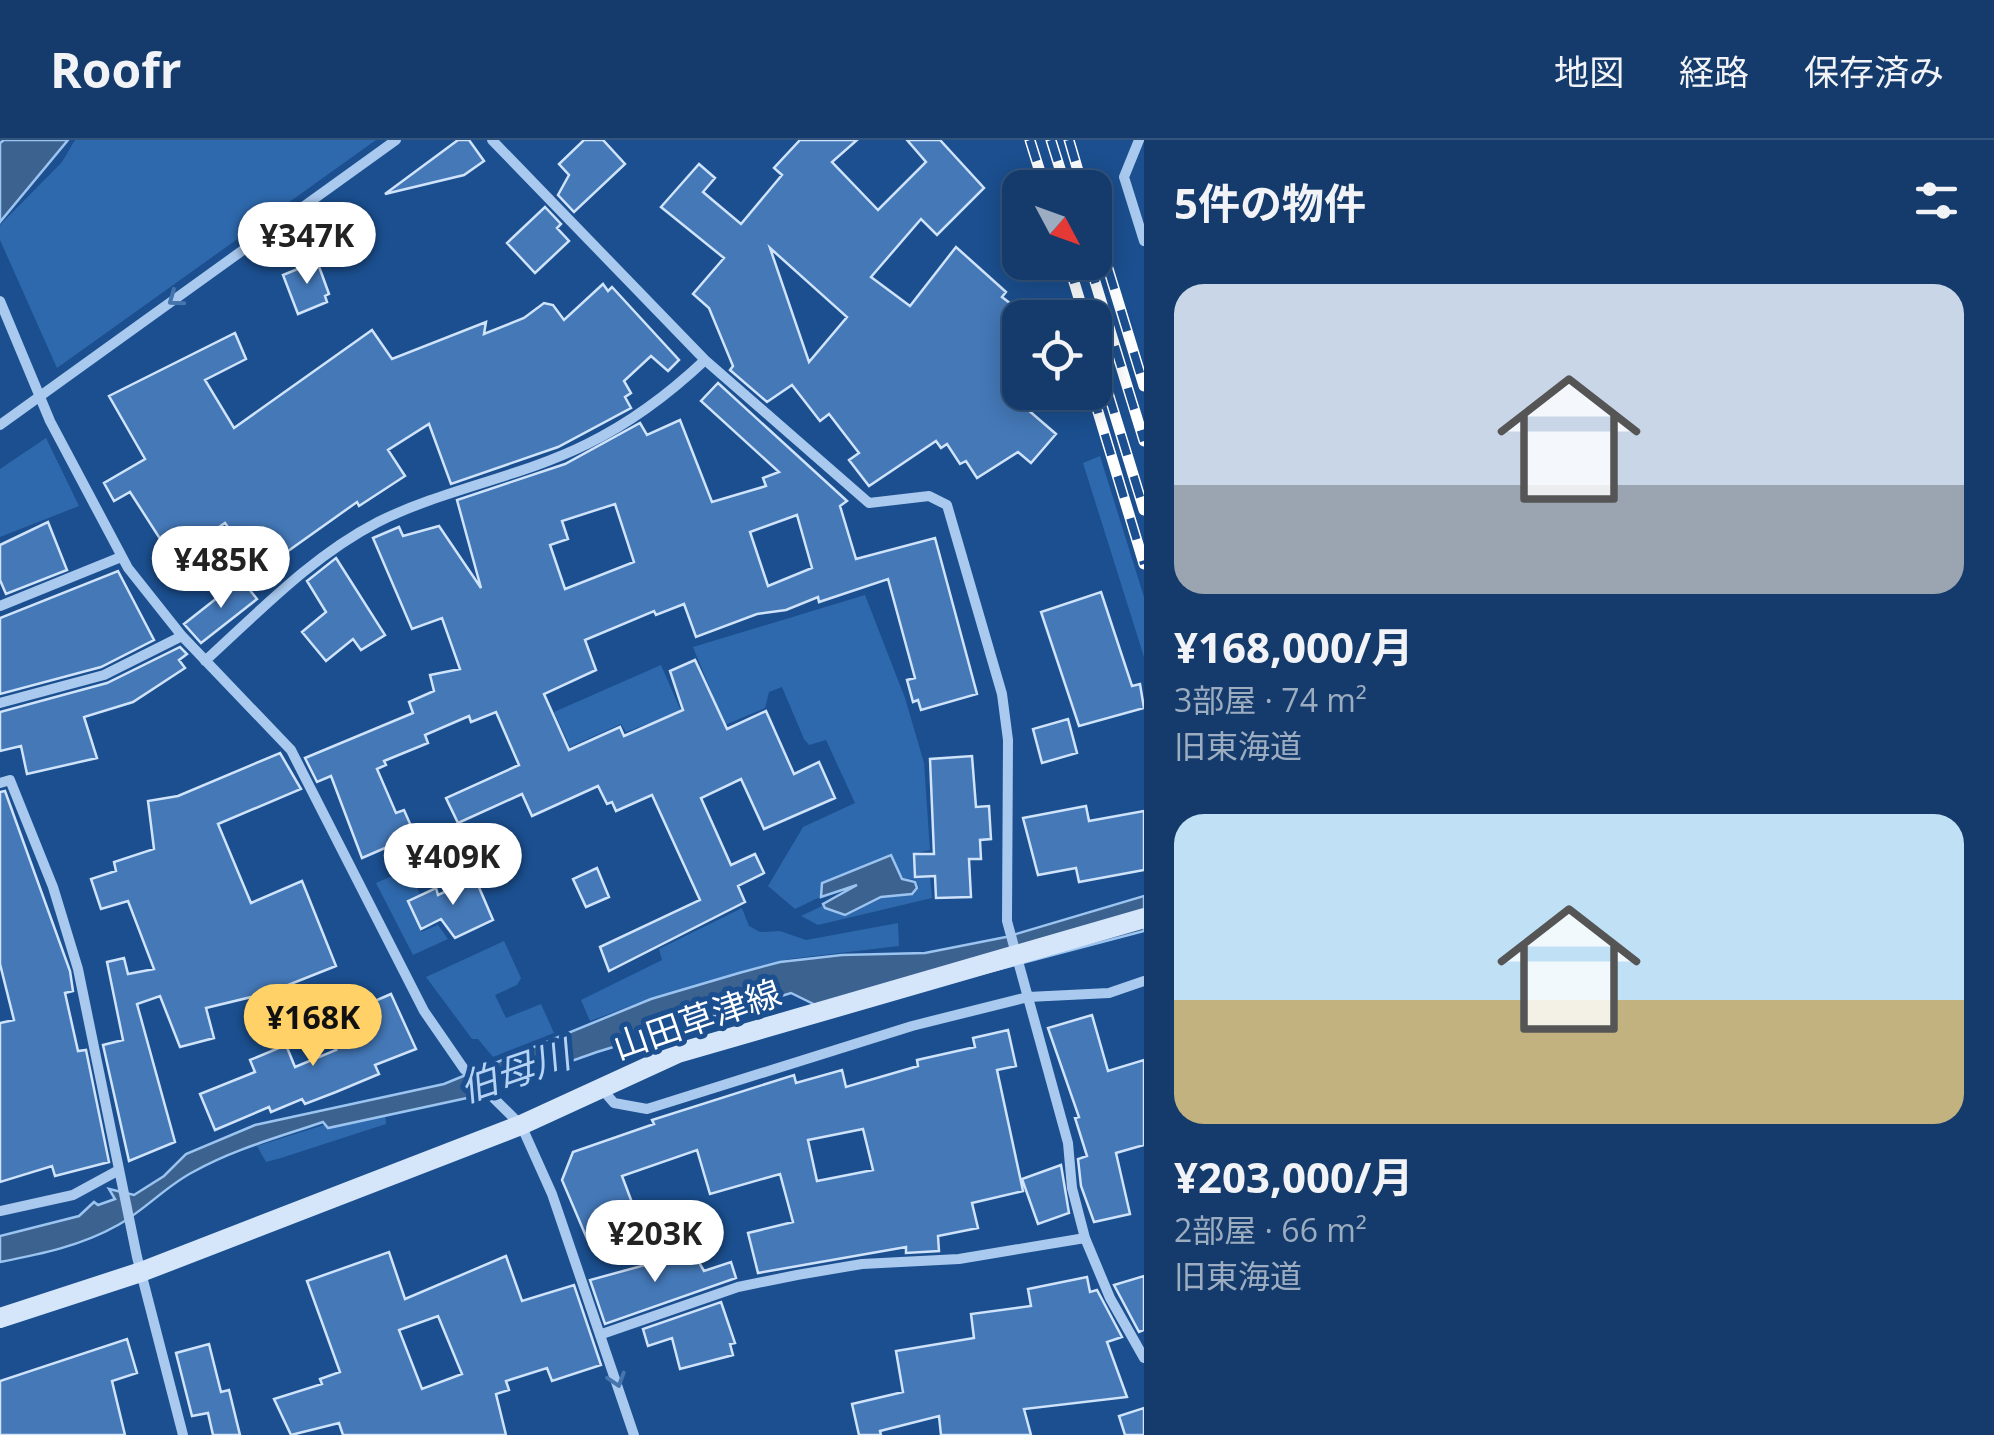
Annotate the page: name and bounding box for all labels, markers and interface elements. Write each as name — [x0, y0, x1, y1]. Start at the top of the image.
text: Roofr — [50, 37, 182, 102]
text: 地図 — [1554, 48, 1624, 95]
text: 経路 — [1679, 48, 1749, 95]
text: 保存済み — [1804, 48, 1944, 95]
north arrow — [1002, 170, 1112, 280]
map controls — [1002, 170, 1112, 410]
icon: filters — [1909, 173, 1964, 228]
text: 5件の物件 — [1174, 174, 1366, 231]
pin: ¥347K — [237, 202, 377, 287]
text: ¥347K — [260, 213, 354, 256]
one-way arrow — [168, 287, 186, 305]
button: locate — [1002, 300, 1112, 410]
icon: home — [1479, 349, 1659, 529]
pin: ¥485K — [151, 526, 291, 611]
text: ¥485K — [174, 537, 268, 580]
text: ¥168,000/月 — [1174, 618, 1413, 675]
text: 3部屋 · 74 m² — [1174, 678, 1367, 721]
text: 旧東海道 — [1174, 724, 1302, 767]
pin: ¥409K — [383, 823, 523, 908]
text: ¥409K — [406, 834, 500, 877]
icon: home — [1479, 879, 1659, 1059]
street label: 山田草津線 — [606, 968, 787, 1069]
pin: ¥168K — [243, 984, 383, 1069]
text: ¥168K — [266, 995, 360, 1038]
water label: 伯母川 — [452, 1026, 580, 1113]
text: ¥203,000/月 — [1174, 1148, 1413, 1205]
pin: ¥203K — [585, 1200, 725, 1285]
text: 2部屋 · 66 m² — [1174, 1208, 1367, 1251]
text: ¥203K — [608, 1211, 702, 1254]
text: 旧東海道 — [1174, 1254, 1302, 1297]
one-way arrow — [606, 1370, 626, 1387]

